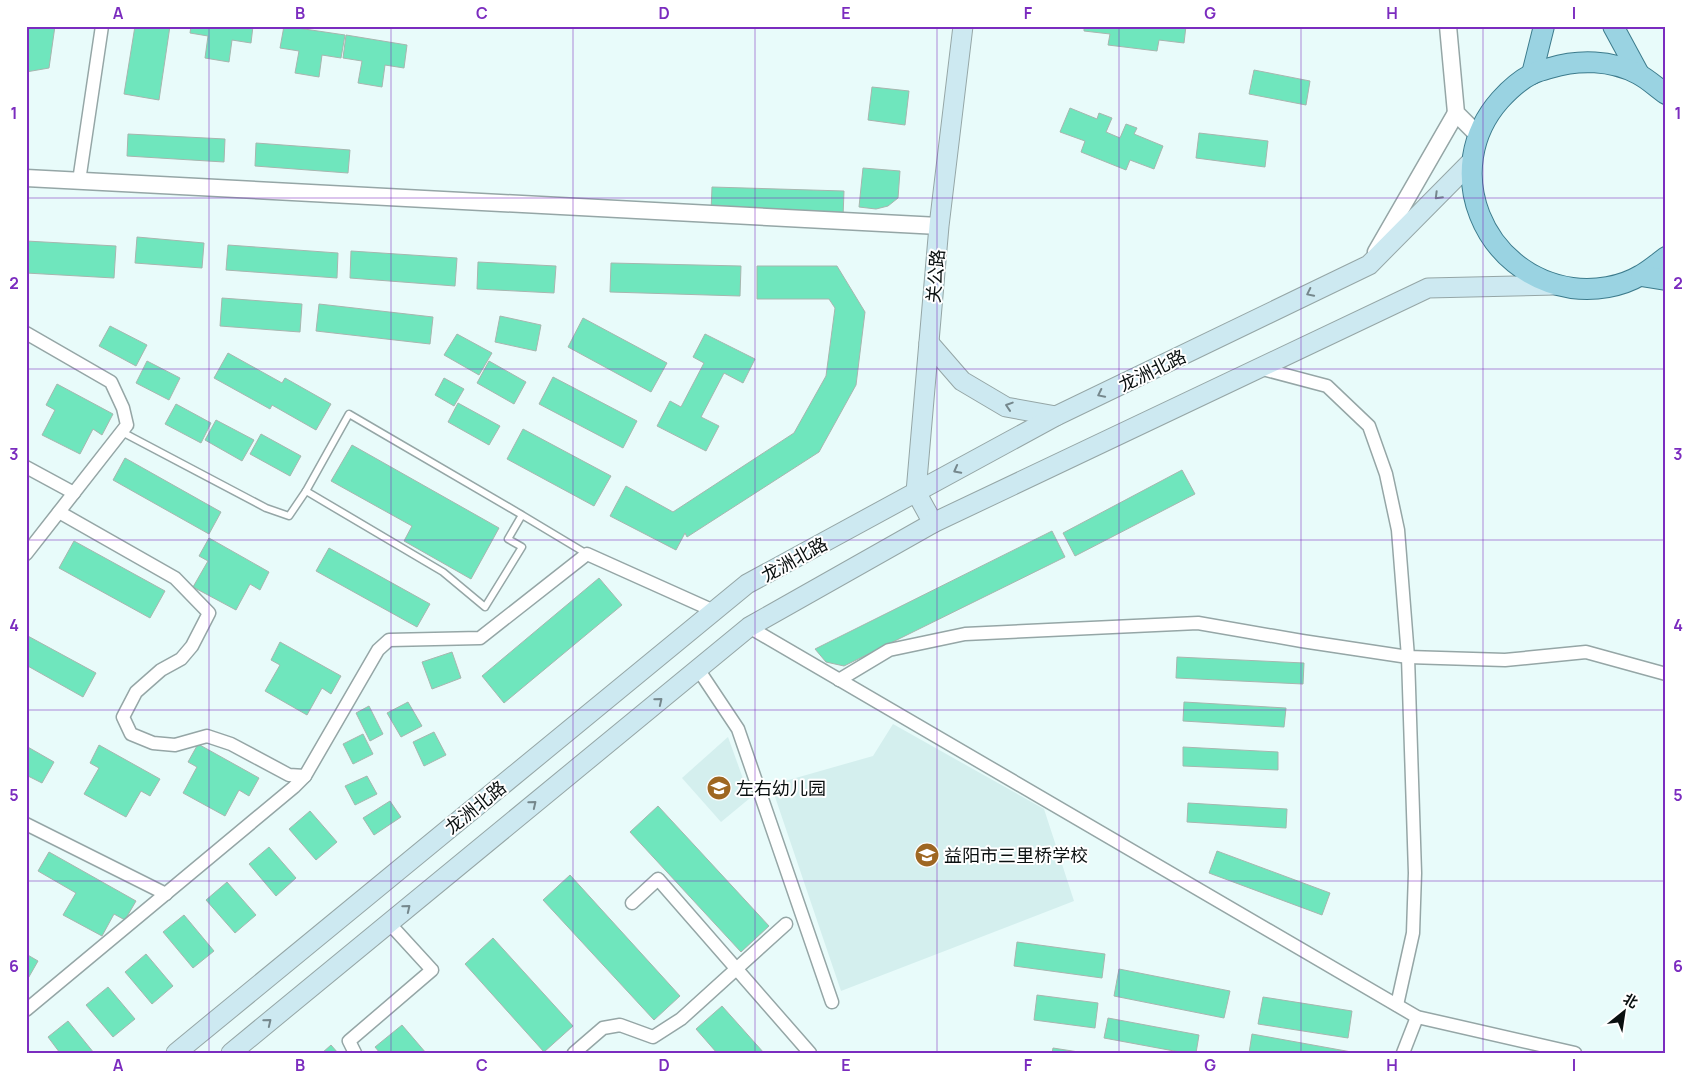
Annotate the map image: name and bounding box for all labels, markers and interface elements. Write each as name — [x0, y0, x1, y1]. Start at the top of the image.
text: A — [113, 2, 124, 24]
text: B — [295, 2, 305, 24]
text: C — [476, 2, 488, 24]
text: D — [658, 2, 670, 24]
text: E — [841, 2, 851, 24]
text: F — [1024, 2, 1033, 24]
text: G — [1204, 2, 1216, 24]
text: H — [1386, 2, 1398, 24]
text: I — [1572, 2, 1576, 24]
text: 1 — [10, 102, 18, 124]
text: 1 — [1674, 102, 1682, 124]
one-way arrow — [1434, 190, 1443, 199]
street label: 关公路 — [921, 248, 949, 304]
text: 2 — [9, 272, 19, 294]
text: 2 — [1673, 272, 1683, 294]
one-way arrow — [1306, 287, 1315, 297]
street label: 龙洲北路 — [1114, 343, 1190, 397]
one-way arrow — [1097, 388, 1106, 399]
one-way arrow — [1005, 402, 1013, 412]
text: 3 — [9, 443, 19, 465]
text: 3 — [1673, 443, 1683, 465]
one-way arrow — [953, 464, 962, 474]
street label: 龙洲北路 — [757, 531, 831, 587]
text: 4 — [9, 614, 19, 636]
text: 4 — [1673, 614, 1683, 636]
one-way arrow — [653, 698, 662, 707]
street label: 龙洲北路 — [439, 775, 511, 839]
school or university icon: 左右幼儿园 — [706, 775, 732, 801]
place label: 左右幼儿园 — [736, 776, 826, 800]
text: 5 — [9, 784, 19, 806]
text: 5 — [1673, 784, 1683, 806]
one-way arrow — [527, 802, 536, 810]
school or university icon: 益阳市三里桥学校 — [914, 842, 940, 868]
place label: 益阳市三里桥学校 — [944, 843, 1088, 867]
one-way arrow — [402, 904, 411, 913]
text: 6 — [9, 955, 19, 977]
text: 6 — [1673, 955, 1683, 977]
north arrow — [1600, 986, 1650, 1036]
text: 北 — [1620, 989, 1642, 1012]
one-way arrow — [263, 1018, 272, 1027]
text: A — [113, 1054, 124, 1076]
text: B — [295, 1054, 305, 1076]
text: C — [476, 1054, 488, 1076]
text: D — [658, 1054, 670, 1076]
text: E — [841, 1054, 851, 1076]
text: F — [1024, 1054, 1033, 1076]
text: G — [1204, 1054, 1216, 1076]
text: H — [1386, 1054, 1398, 1076]
text: I — [1572, 1054, 1576, 1076]

